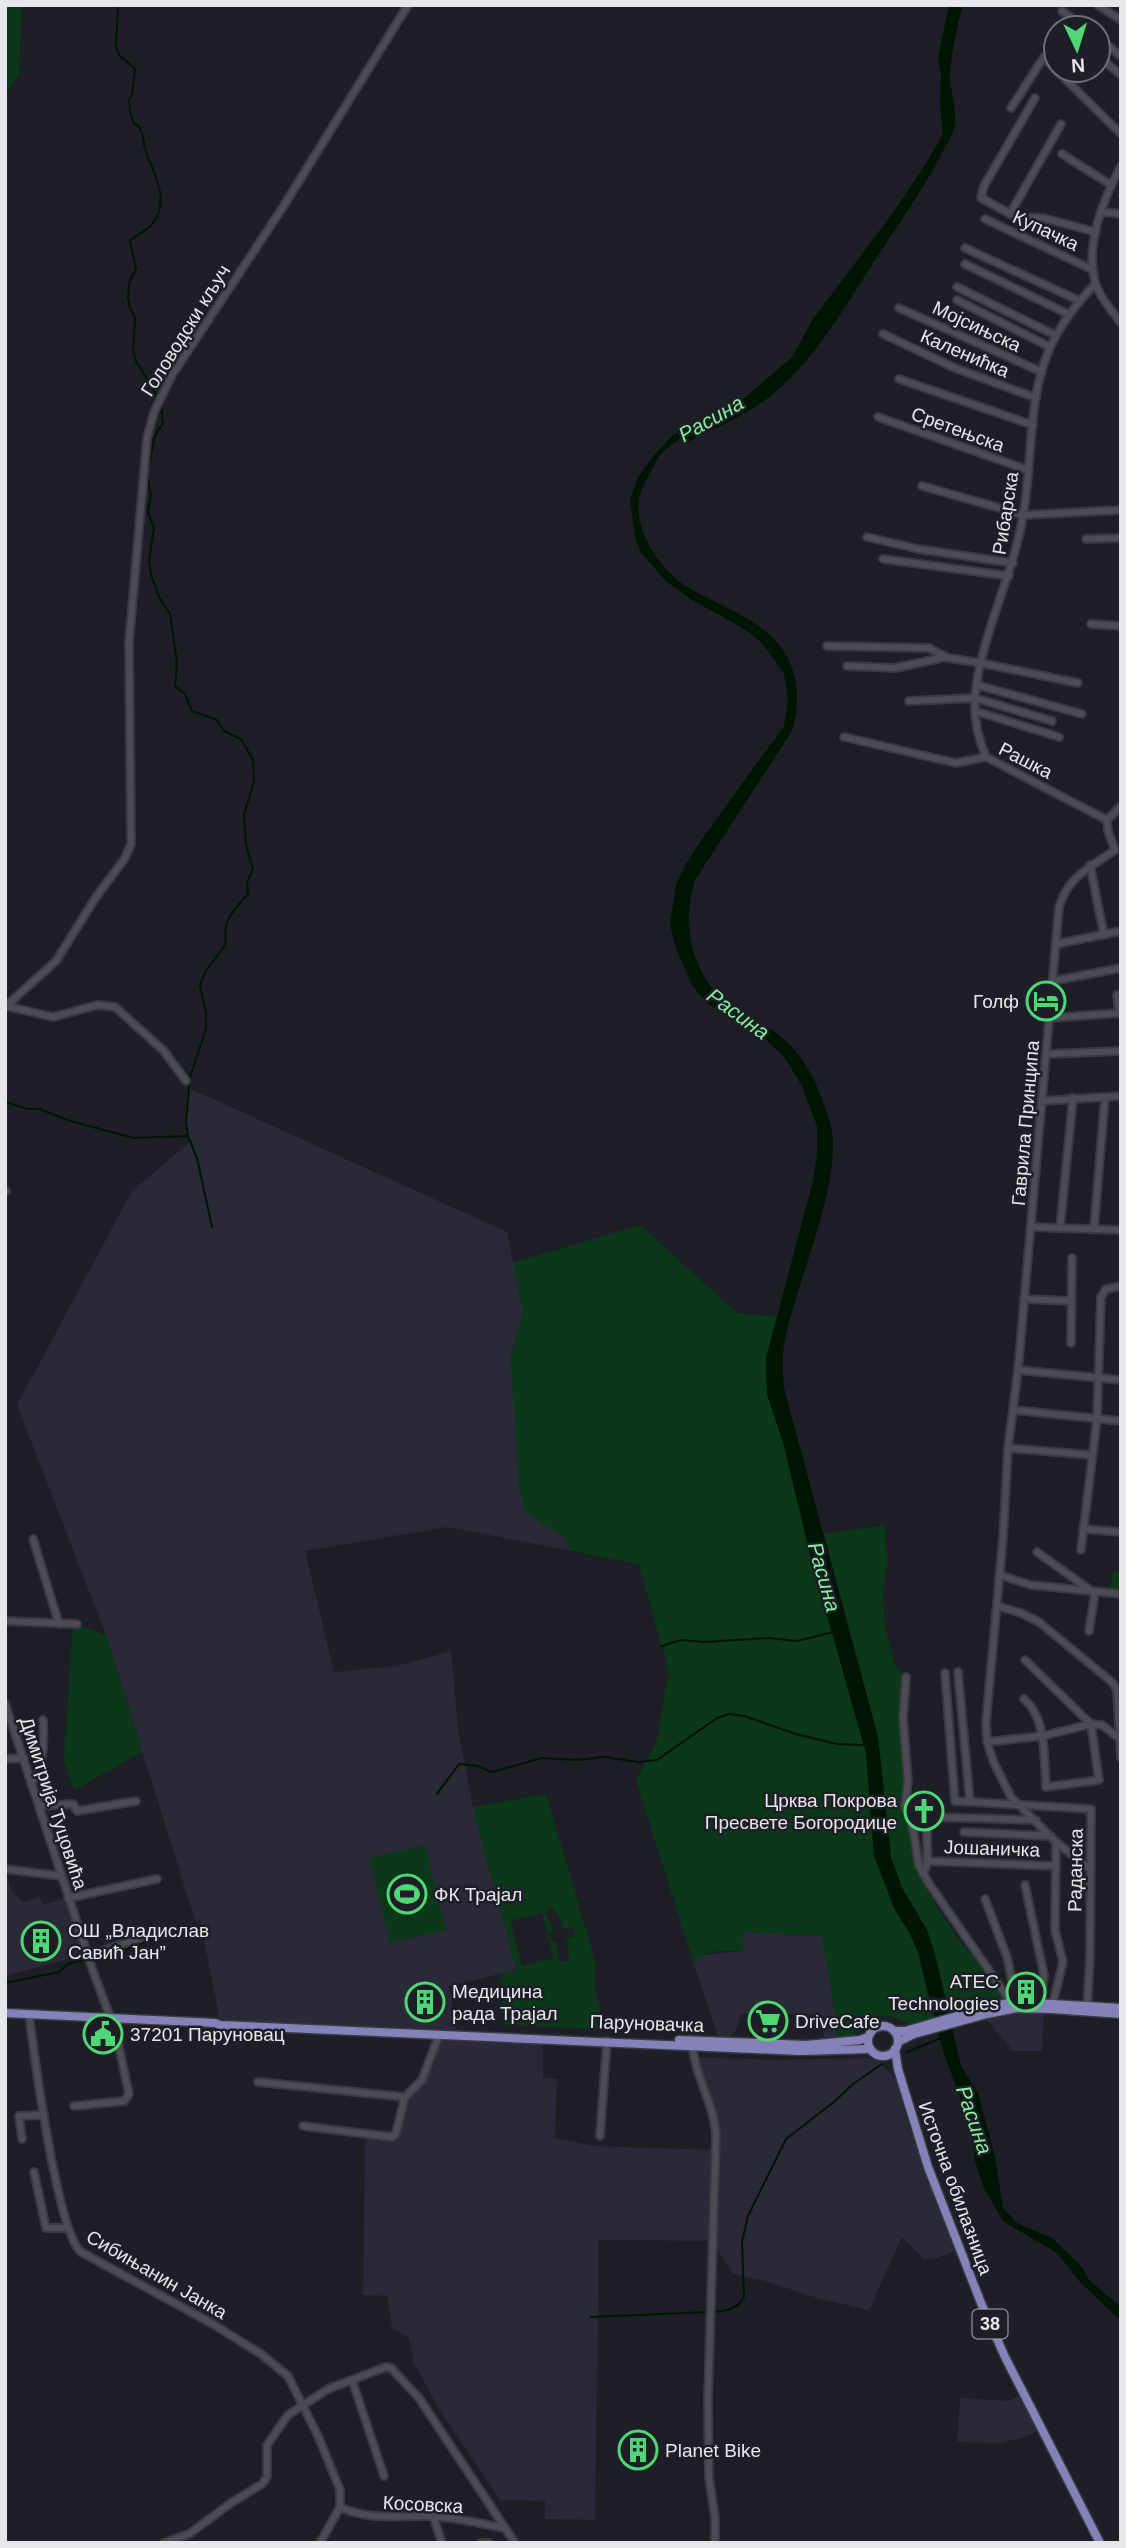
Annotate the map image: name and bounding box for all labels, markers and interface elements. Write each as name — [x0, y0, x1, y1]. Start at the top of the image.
north arrow — [1042, 14, 1112, 84]
text: N — [1071, 55, 1086, 76]
street label: Купачка — [1010, 206, 1082, 255]
street label: Головодски кључ — [137, 261, 234, 400]
street label: Мојсињска — [929, 297, 1025, 356]
street label: Каленићка — [917, 325, 1013, 382]
water label: Расина — [674, 391, 747, 446]
street label: Сретењска — [908, 403, 1008, 456]
street label: Рибарска — [989, 470, 1022, 556]
street label: Рашка — [996, 738, 1056, 783]
hotel icon: Голф — [1025, 980, 1067, 1022]
water label: Расина — [703, 983, 774, 1044]
place label: Голф — [973, 991, 1019, 1012]
street label: Гаврила Принципа — [1008, 1039, 1043, 1206]
water label: Расина — [804, 1540, 845, 1614]
street label: Димитрија Туцовића — [16, 1714, 91, 1893]
place label: Црква Покрова Пресвете Богородице — [705, 1790, 897, 1833]
church icon: Црква Покрова Пресвете Богородице — [903, 1790, 945, 1832]
street label: Раданска — [1064, 1828, 1087, 1912]
street label: Јошаничка — [944, 1836, 1041, 1861]
sports icon: ФК Трајал — [386, 1873, 428, 1915]
place label: ФК Трајал — [434, 1884, 522, 1905]
building icon: ОШ „Владислав Савић Јан” — [20, 1920, 62, 1962]
place label: ОШ „Владислав Савић Јан” — [68, 1920, 209, 1963]
place label: ATEC Technologies — [888, 1971, 999, 2014]
building icon: ATEC Technologies — [1005, 1971, 1047, 2013]
building icon: Медицина рада Трајал — [404, 1981, 446, 2023]
place label: Медицина рада Трајал — [452, 1981, 558, 2024]
supermarket icon: DriveCafe — [747, 2000, 789, 2042]
street label: Паруновачка — [589, 2011, 705, 2036]
place label: DriveCafe — [795, 2011, 879, 2032]
public building icon: 37201 Паруновац — [82, 2013, 124, 2055]
place label: 37201 Паруновац — [130, 2024, 285, 2045]
water label: Расина — [952, 2082, 997, 2157]
street label: Источна обилазница — [914, 2099, 997, 2278]
street label: Сибињанин Јанка — [83, 2226, 231, 2323]
road number: 38 — [972, 2310, 1007, 2338]
building icon: Planet Bike — [617, 2429, 659, 2471]
place label: Planet Bike — [665, 2440, 761, 2461]
street label: Косовска — [382, 2492, 464, 2517]

